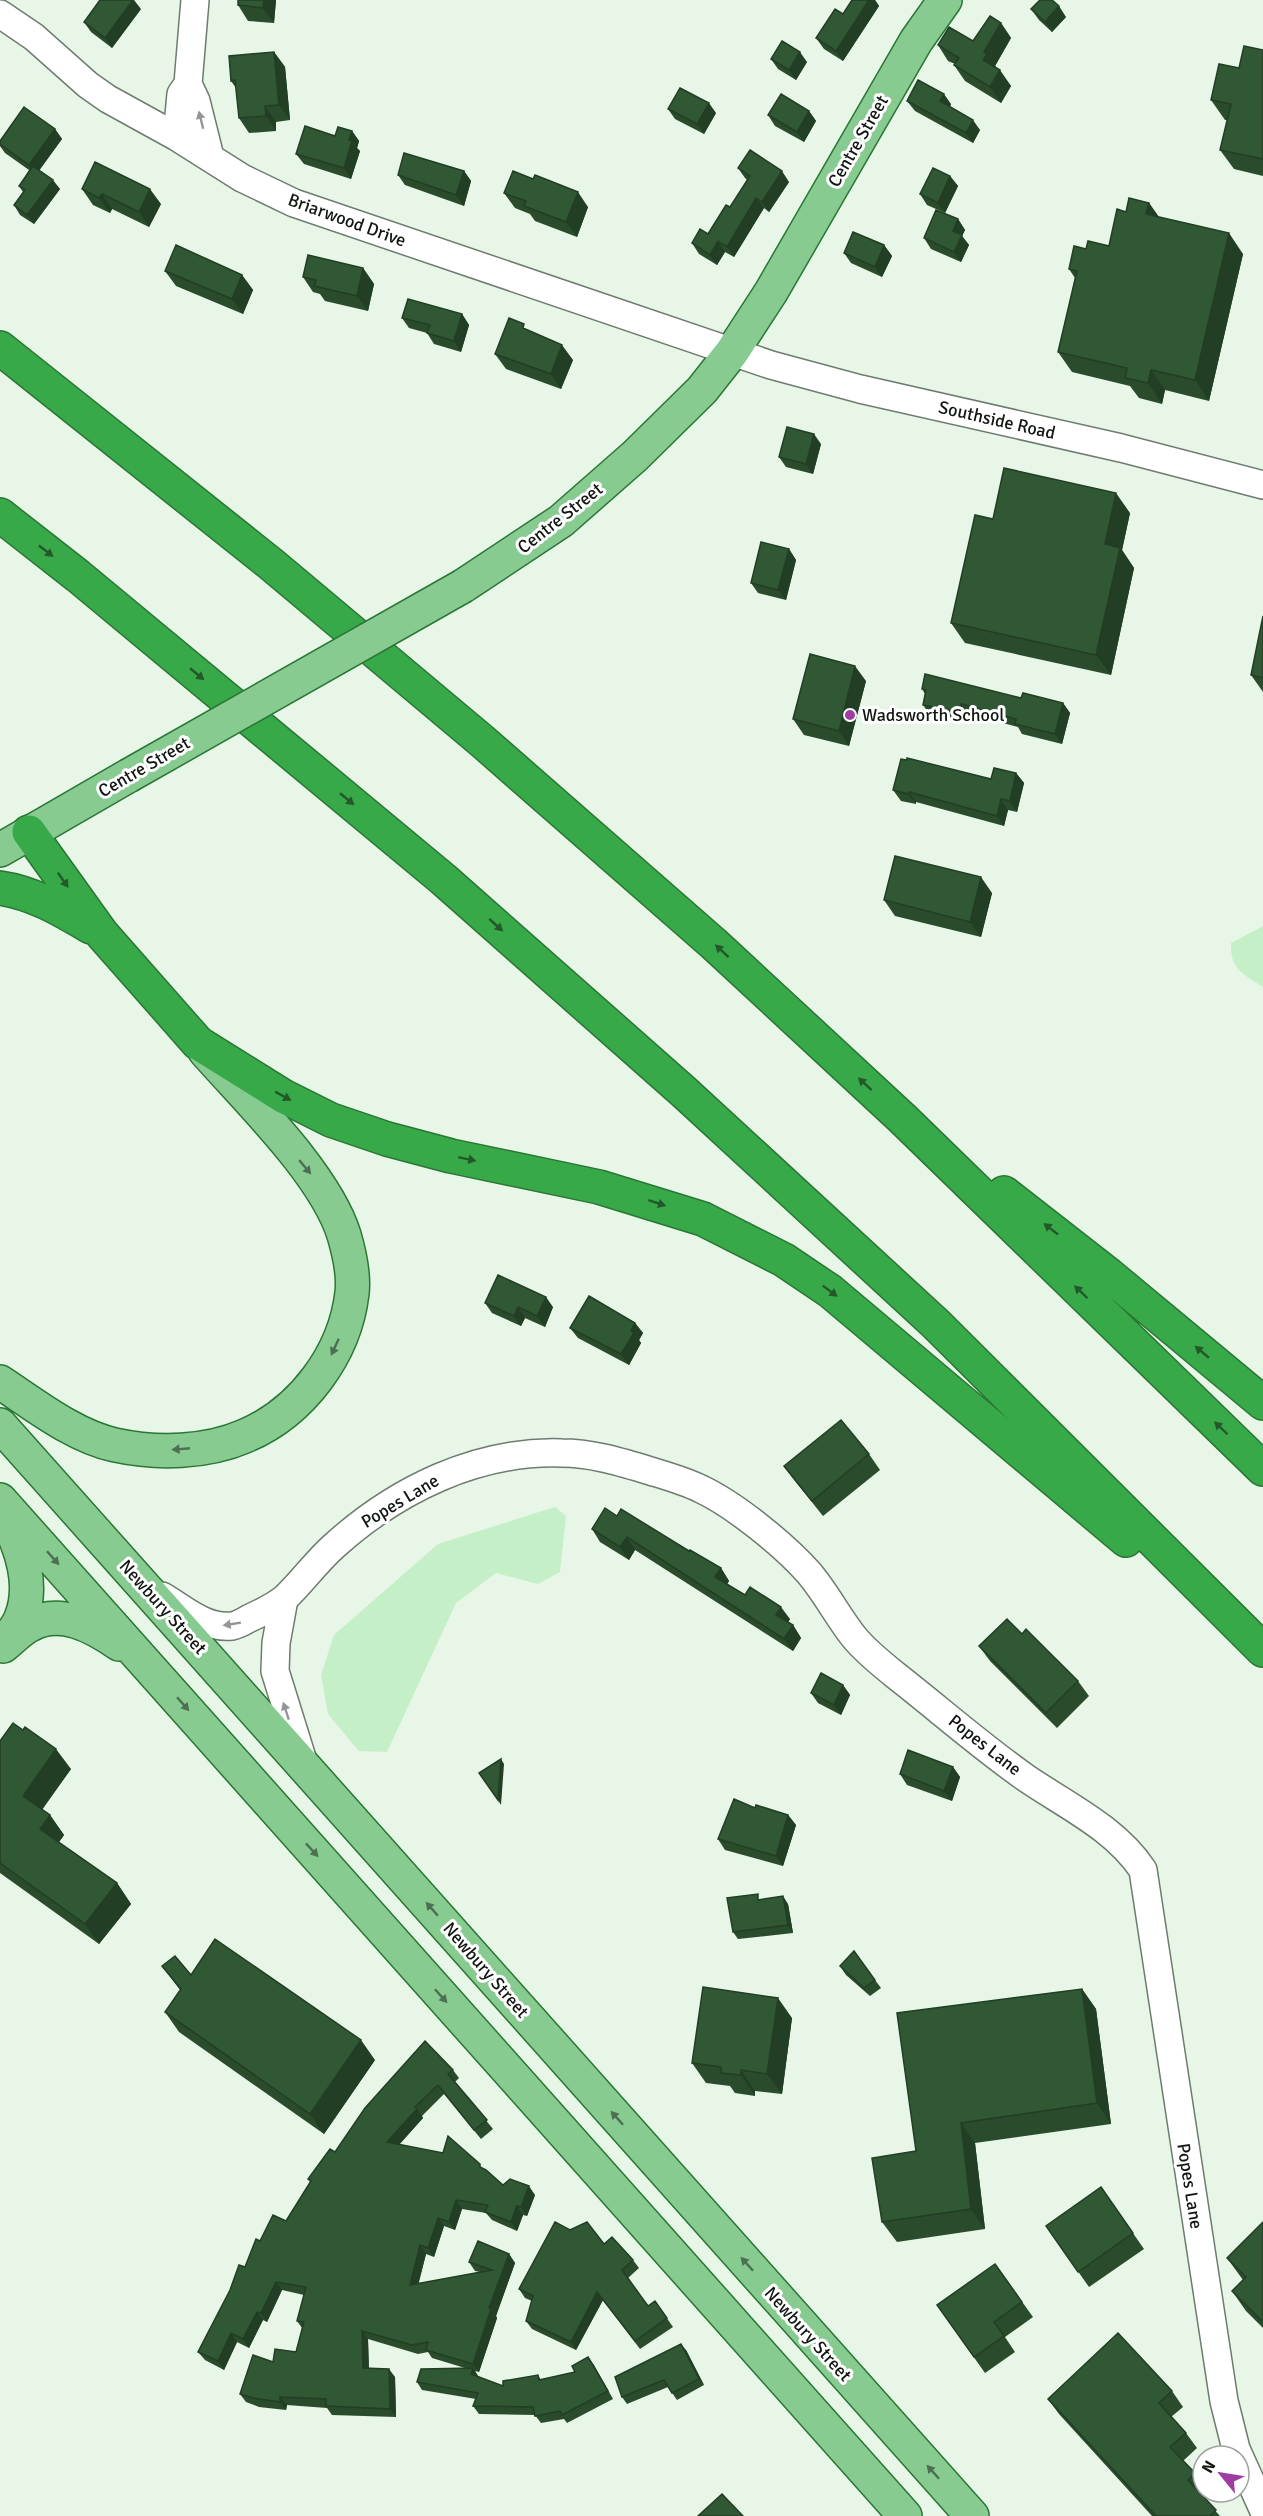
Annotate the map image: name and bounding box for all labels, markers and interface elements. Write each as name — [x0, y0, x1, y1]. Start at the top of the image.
street label: Centre Street — [823, 91, 893, 191]
one-way arrow — [196, 111, 205, 129]
street label: Briarwood Drive — [285, 188, 409, 252]
street label: Southside Road — [936, 396, 1058, 444]
street label: Centre Street — [513, 478, 607, 558]
one-way arrow — [38, 545, 54, 557]
one-way arrow — [189, 667, 204, 680]
place label: Wadsworth School — [862, 704, 1005, 726]
marker: Wadsworth School — [843, 708, 857, 722]
street label: Centre Street — [94, 732, 194, 802]
one-way arrow — [339, 792, 355, 805]
one-way arrow — [57, 872, 69, 888]
one-way arrow — [488, 918, 503, 931]
one-way arrow — [715, 944, 730, 958]
one-way arrow — [858, 1078, 873, 1091]
one-way arrow — [275, 1091, 292, 1101]
one-way arrow — [458, 1155, 477, 1164]
one-way arrow — [298, 1159, 311, 1174]
one-way arrow — [648, 1199, 666, 1209]
one-way arrow — [1043, 1222, 1059, 1235]
one-way arrow — [822, 1285, 837, 1297]
one-way arrow — [1075, 1286, 1089, 1300]
one-way arrow — [331, 1339, 340, 1356]
one-way arrow — [1194, 1346, 1210, 1359]
one-way arrow — [1214, 1422, 1229, 1435]
one-way arrow — [171, 1444, 190, 1454]
street label: Popes Lane — [357, 1469, 443, 1533]
one-way arrow — [46, 1551, 60, 1566]
street label: Newbury Street — [115, 1555, 211, 1659]
one-way arrow — [222, 1619, 241, 1628]
one-way arrow — [176, 1696, 189, 1711]
one-way arrow — [281, 1702, 290, 1720]
street label: Popes Lane — [944, 1710, 1026, 1780]
one-way arrow — [305, 1843, 319, 1858]
one-way arrow — [426, 1902, 439, 1917]
street label: Newbury Street — [438, 1918, 534, 2022]
one-way arrow — [434, 1988, 447, 2003]
one-way arrow — [610, 2111, 624, 2126]
street label: Popes Lane — [1172, 2141, 1208, 2231]
one-way arrow — [740, 2257, 754, 2272]
street label: Newbury Street — [760, 2282, 856, 2386]
north arrow — [1191, 2444, 1251, 2504]
text: N — [1197, 2457, 1220, 2477]
one-way arrow — [926, 2465, 940, 2480]

